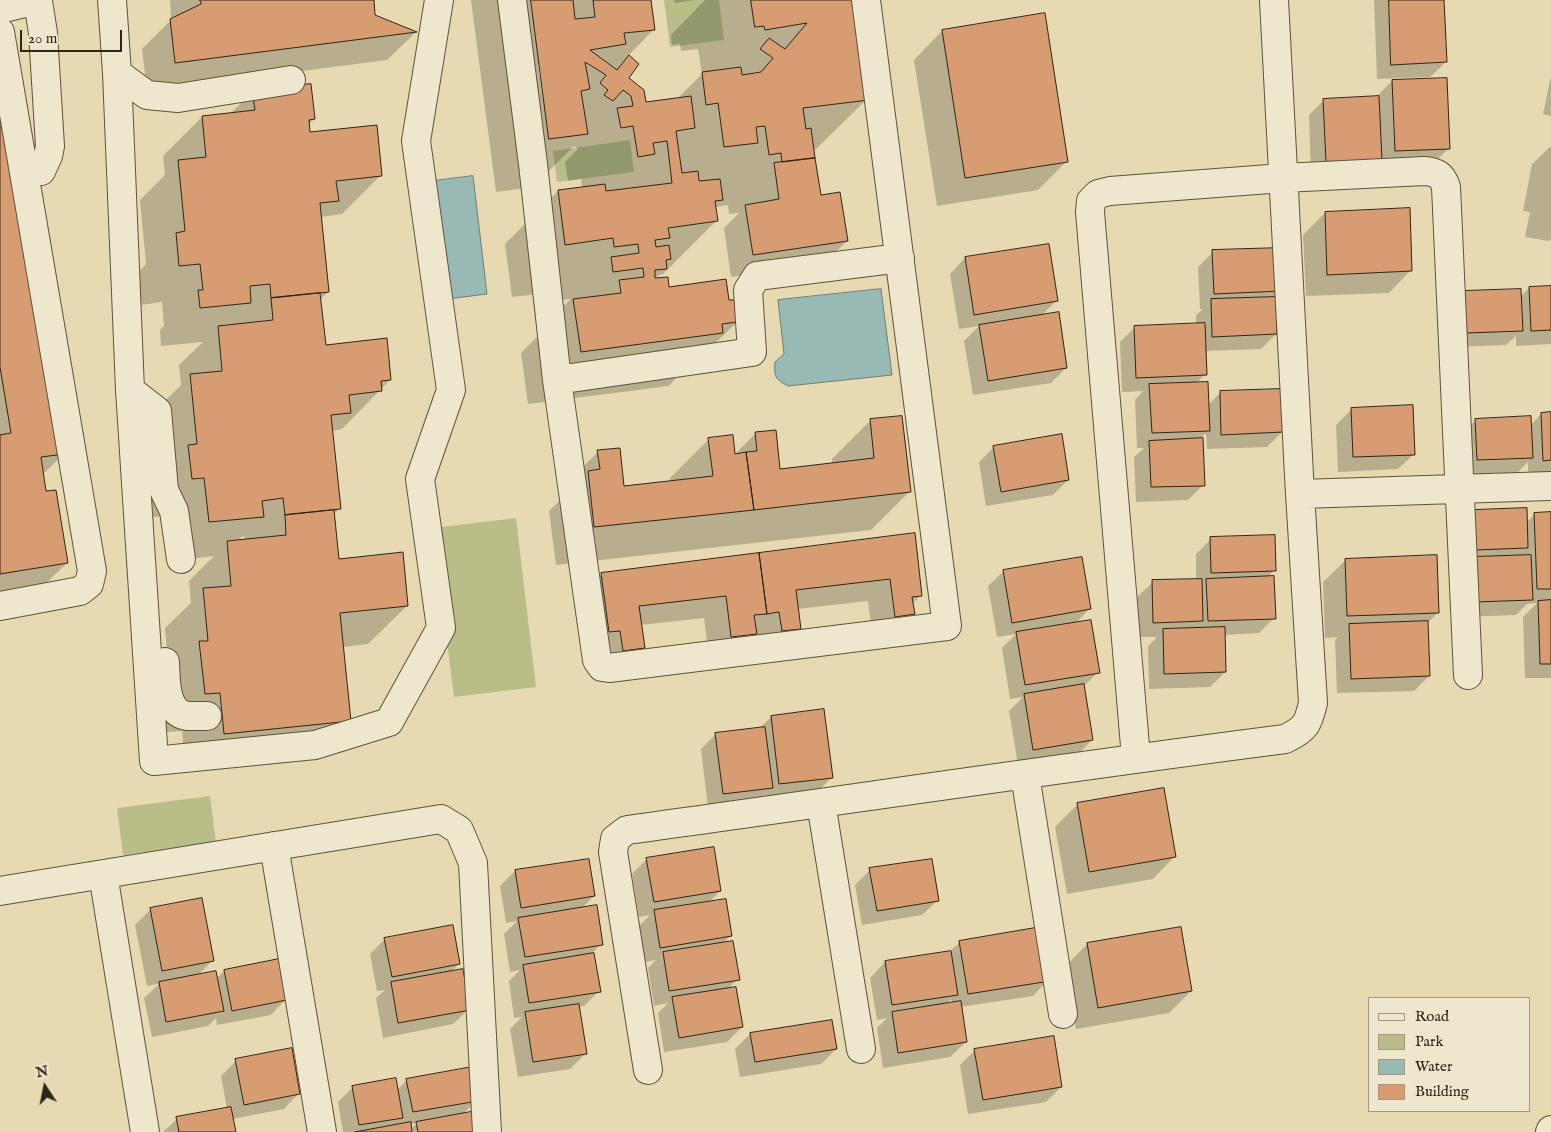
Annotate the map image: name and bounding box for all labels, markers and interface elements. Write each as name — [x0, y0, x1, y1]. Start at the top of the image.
scale bar — [22, 20, 125, 52]
text: 20 m — [28, 29, 57, 48]
legend — [1368, 997, 1531, 1112]
text: Road — [1415, 1007, 1449, 1026]
text: Park — [1415, 1032, 1444, 1051]
text: Water — [1415, 1057, 1452, 1076]
north arrow — [20, 1062, 70, 1112]
text: N — [34, 1062, 50, 1082]
text: Building — [1415, 1082, 1469, 1101]

